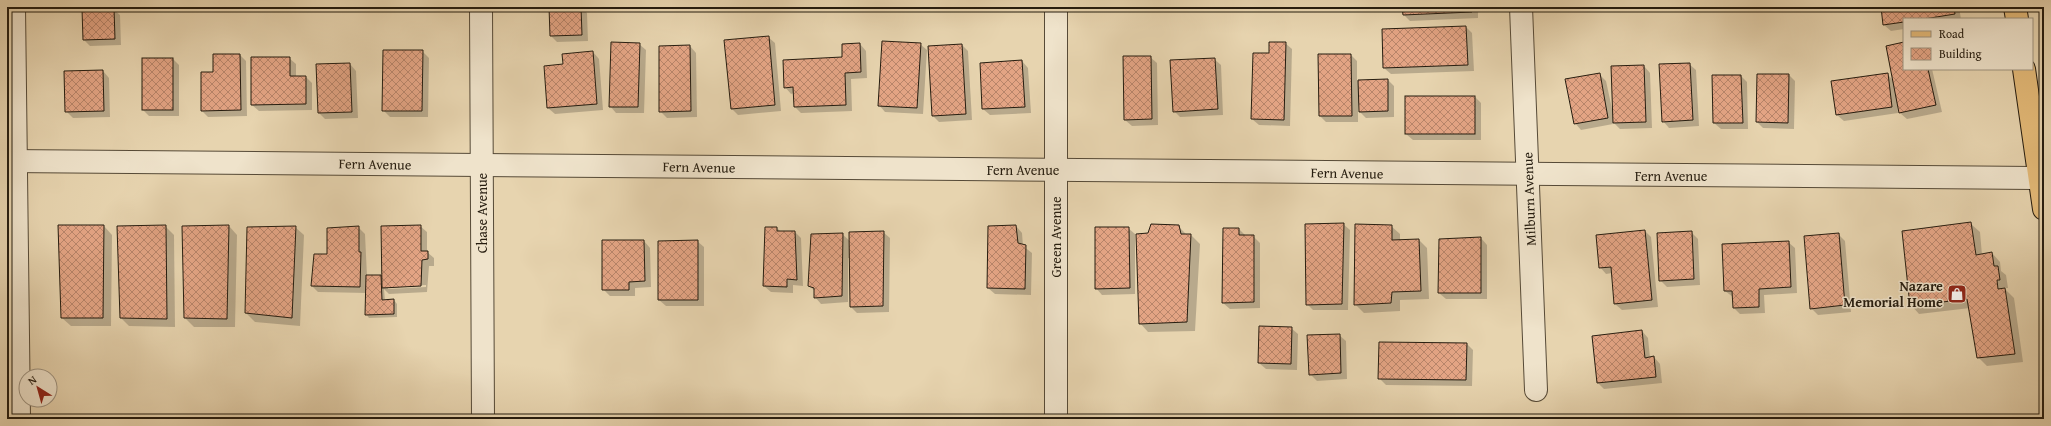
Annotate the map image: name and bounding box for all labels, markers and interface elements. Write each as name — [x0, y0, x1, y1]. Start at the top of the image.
legend — [1903, 18, 2033, 70]
text: Road — [1939, 25, 1965, 42]
text: Building — [1939, 45, 1982, 62]
street label: Milburn Avenue — [1517, 151, 1541, 246]
street label: Fern Avenue — [339, 153, 412, 175]
street label: Fern Avenue — [663, 156, 736, 178]
street label: Fern Avenue — [987, 160, 1060, 180]
street label: Fern Avenue — [1311, 162, 1384, 184]
street label: Fern Avenue — [1635, 166, 1708, 186]
street label: Chase Avenue — [472, 172, 492, 253]
street label: Green Avenue — [1046, 196, 1066, 277]
place label: Nazare Memorial Home — [1843, 276, 1943, 312]
shop icon: Nazare Memorial Home — [1946, 283, 1968, 305]
north arrow — [18, 368, 58, 408]
text: N — [24, 371, 40, 389]

